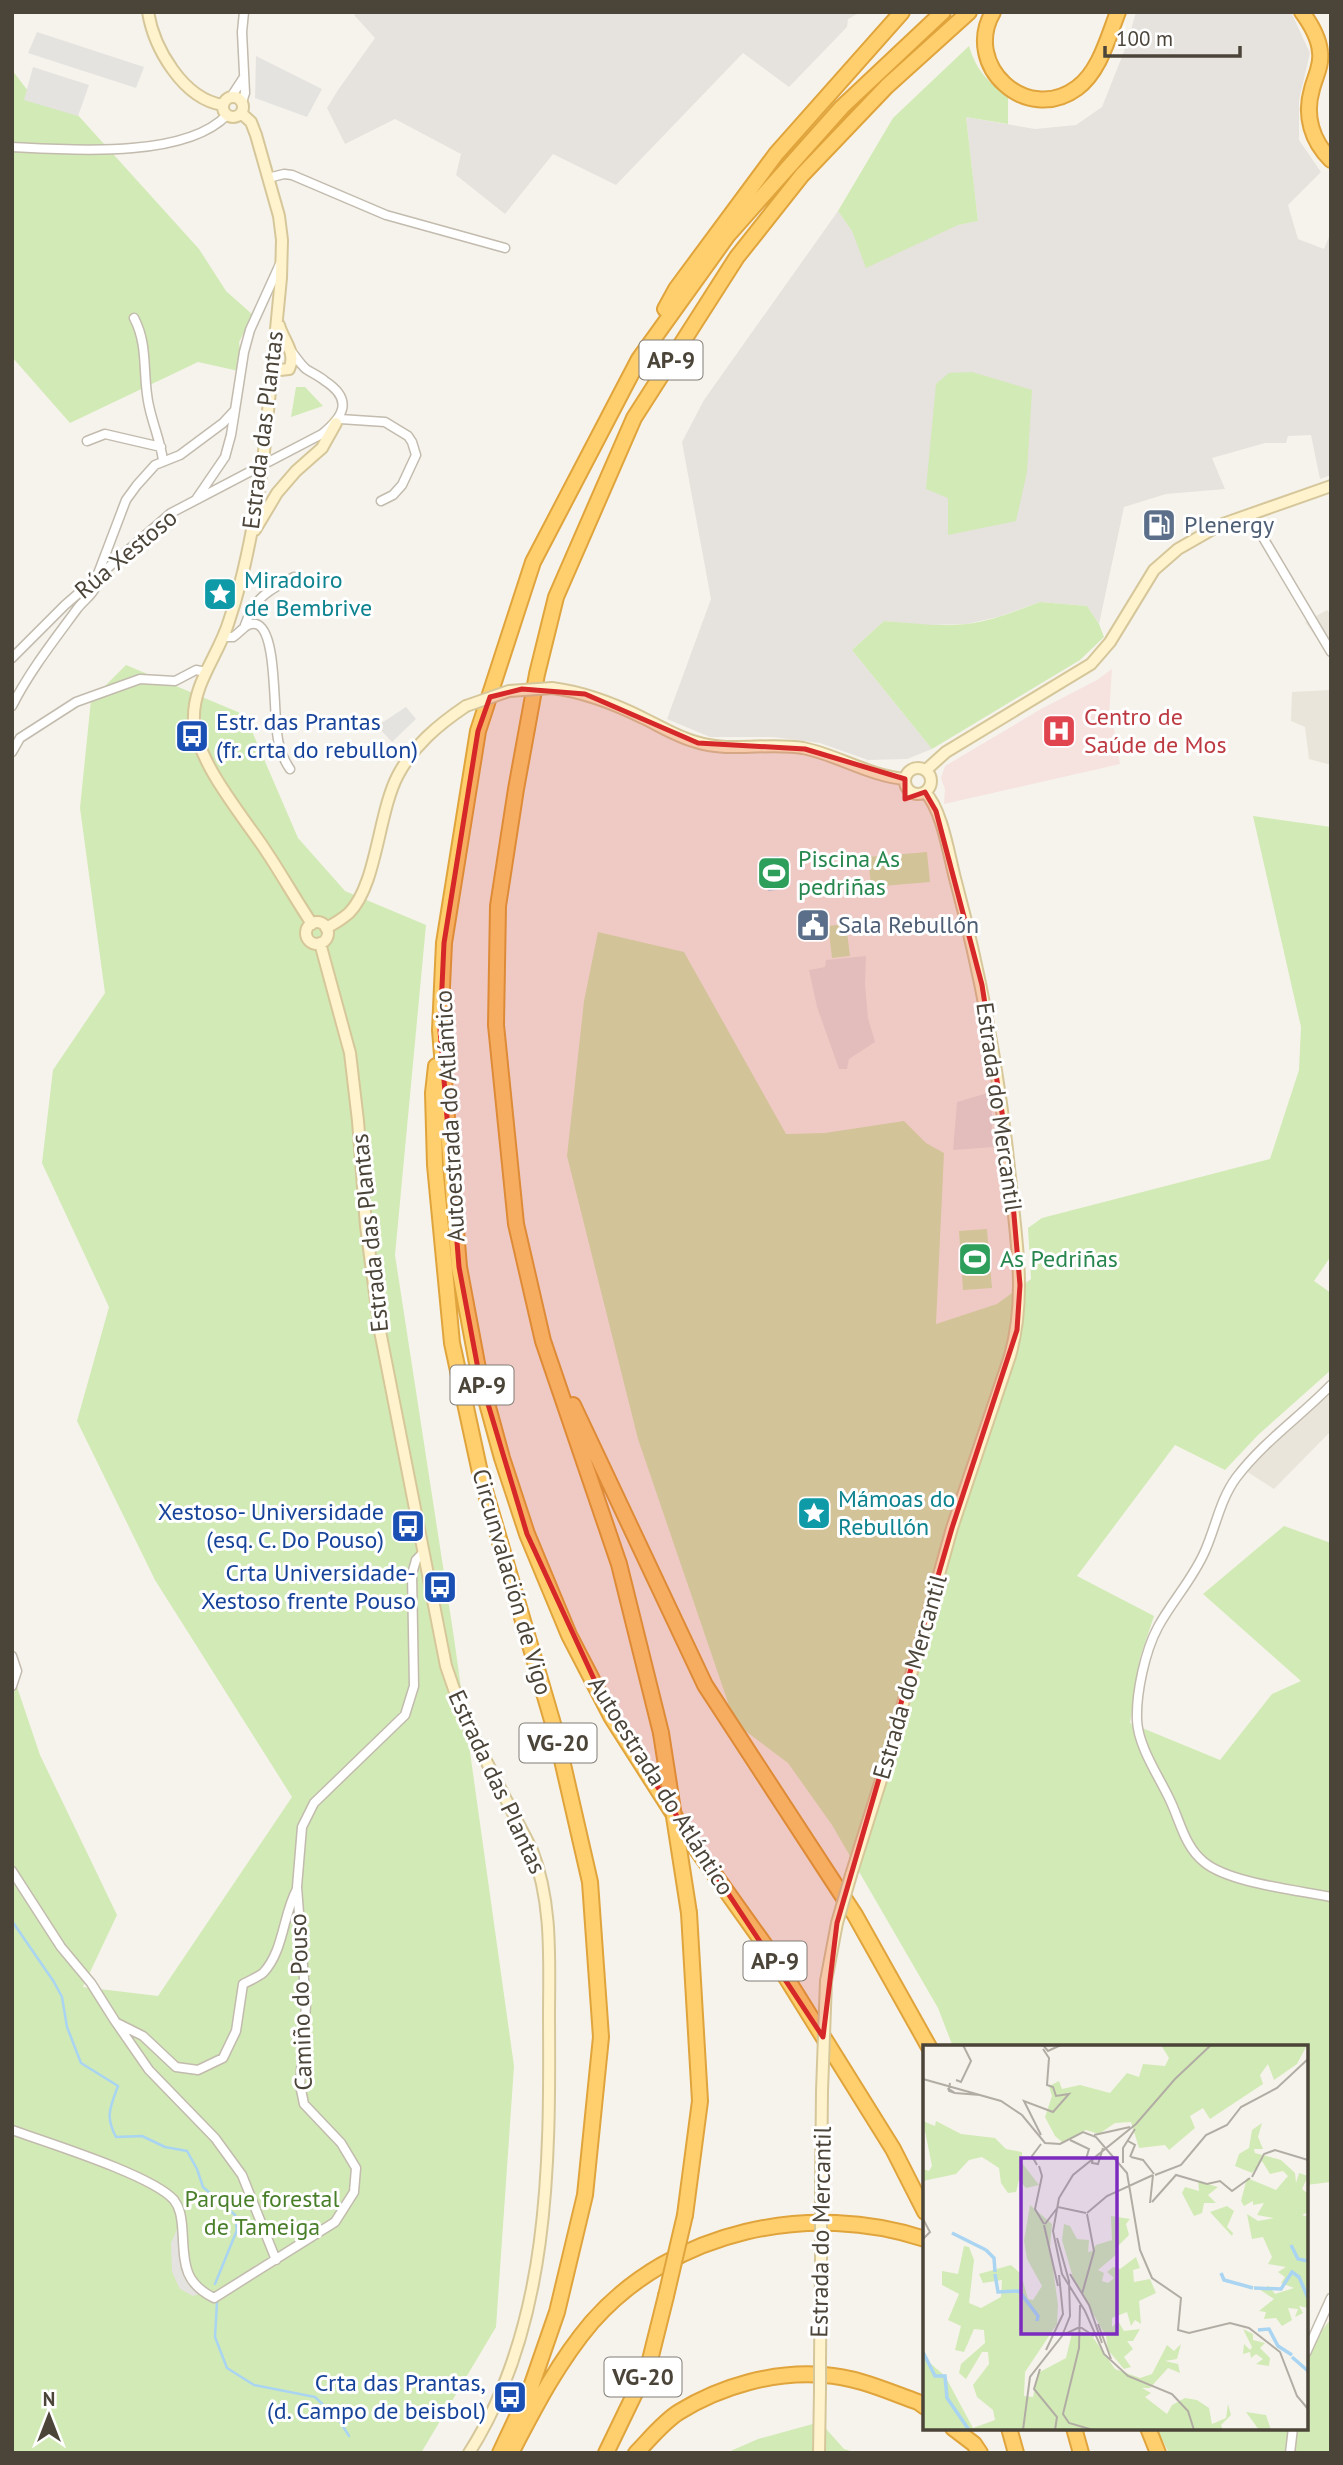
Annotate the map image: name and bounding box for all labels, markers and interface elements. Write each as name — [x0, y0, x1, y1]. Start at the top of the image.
scale bar — [1105, 14, 1240, 58]
text: 100 m — [1116, 25, 1173, 52]
street label: Estrada das Plantas — [235, 329, 290, 531]
road number: AP-9 — [640, 340, 702, 380]
street label: Rúa Xestoso — [68, 502, 183, 605]
fuel station icon: Plenergy — [1140, 506, 1178, 544]
place label: Plenergy — [1184, 509, 1274, 540]
place label: Miradoiro de Bembrive — [244, 564, 372, 623]
place icon: Miradoiro de Bembrive — [201, 575, 239, 613]
place label: Centro de Saúde de Mos — [1084, 701, 1227, 760]
place label: Estr. das Prantas (fr. crta do rebullon) — [216, 706, 418, 765]
hospital icon: Centro de Saúde de Mos — [1040, 712, 1078, 750]
bus stop icon: Estr. das Prantas (fr. crta do rebullon) — [173, 717, 211, 755]
place label: Piscina As pedriñas — [798, 843, 900, 902]
sports icon: Piscina As pedriñas — [755, 854, 793, 892]
public building icon: Sala Rebullón — [794, 906, 832, 944]
place label: Sala Rebullón — [838, 909, 979, 940]
street label: Autoestrada do Atlántico — [427, 989, 472, 1243]
street label: Estrada do Mercantil — [969, 1000, 1030, 1214]
street label: Estrada das Plantas — [344, 1132, 395, 1334]
sports icon: As Pedriñas — [956, 1240, 994, 1278]
place label: As Pedriñas — [1000, 1243, 1118, 1274]
road number: AP-9 — [450, 1366, 514, 1404]
street label: Circunvalación de Vigo — [465, 1465, 560, 1699]
place label: Mámoas do Rebullón — [838, 1483, 955, 1542]
place icon: Mámoas do Rebullón — [795, 1494, 833, 1532]
place label: Xestoso- Universidade (esq. C. Do Pouso) — [158, 1496, 384, 1555]
bus stop icon: Xestoso- Universidade (esq. C. Do Pouso) — [389, 1507, 427, 1545]
place label: Crta Universidade- Xestoso frente Pouso — [201, 1557, 416, 1616]
bus stop icon: Crta Universidade- Xestoso frente Pouso — [421, 1568, 459, 1606]
street label: Estrada do Mercantil — [865, 1571, 954, 1783]
street label: Autoestrada do Atlántico — [581, 1670, 741, 1901]
street label: Estrada das Plantas — [441, 1685, 554, 1879]
road number: VG-20 — [520, 1724, 596, 1762]
street label: Camiño do Pouso — [282, 1913, 319, 2091]
road number: AP-9 — [744, 1942, 806, 1980]
inset map — [923, 2045, 1308, 2430]
street label: Estrada do Mercantil — [803, 2126, 838, 2338]
park label: Parque forestal de Tameiga — [185, 2183, 339, 2242]
road number: VG-20 — [604, 2358, 682, 2396]
place label: Crta das Prantas, (d. Campo de beisbol) — [267, 2367, 486, 2426]
bus stop icon: Crta das Prantas, (d. Campo de beisbol) — [491, 2378, 529, 2416]
north arrow — [14, 2381, 84, 2451]
text: N — [43, 2387, 55, 2411]

